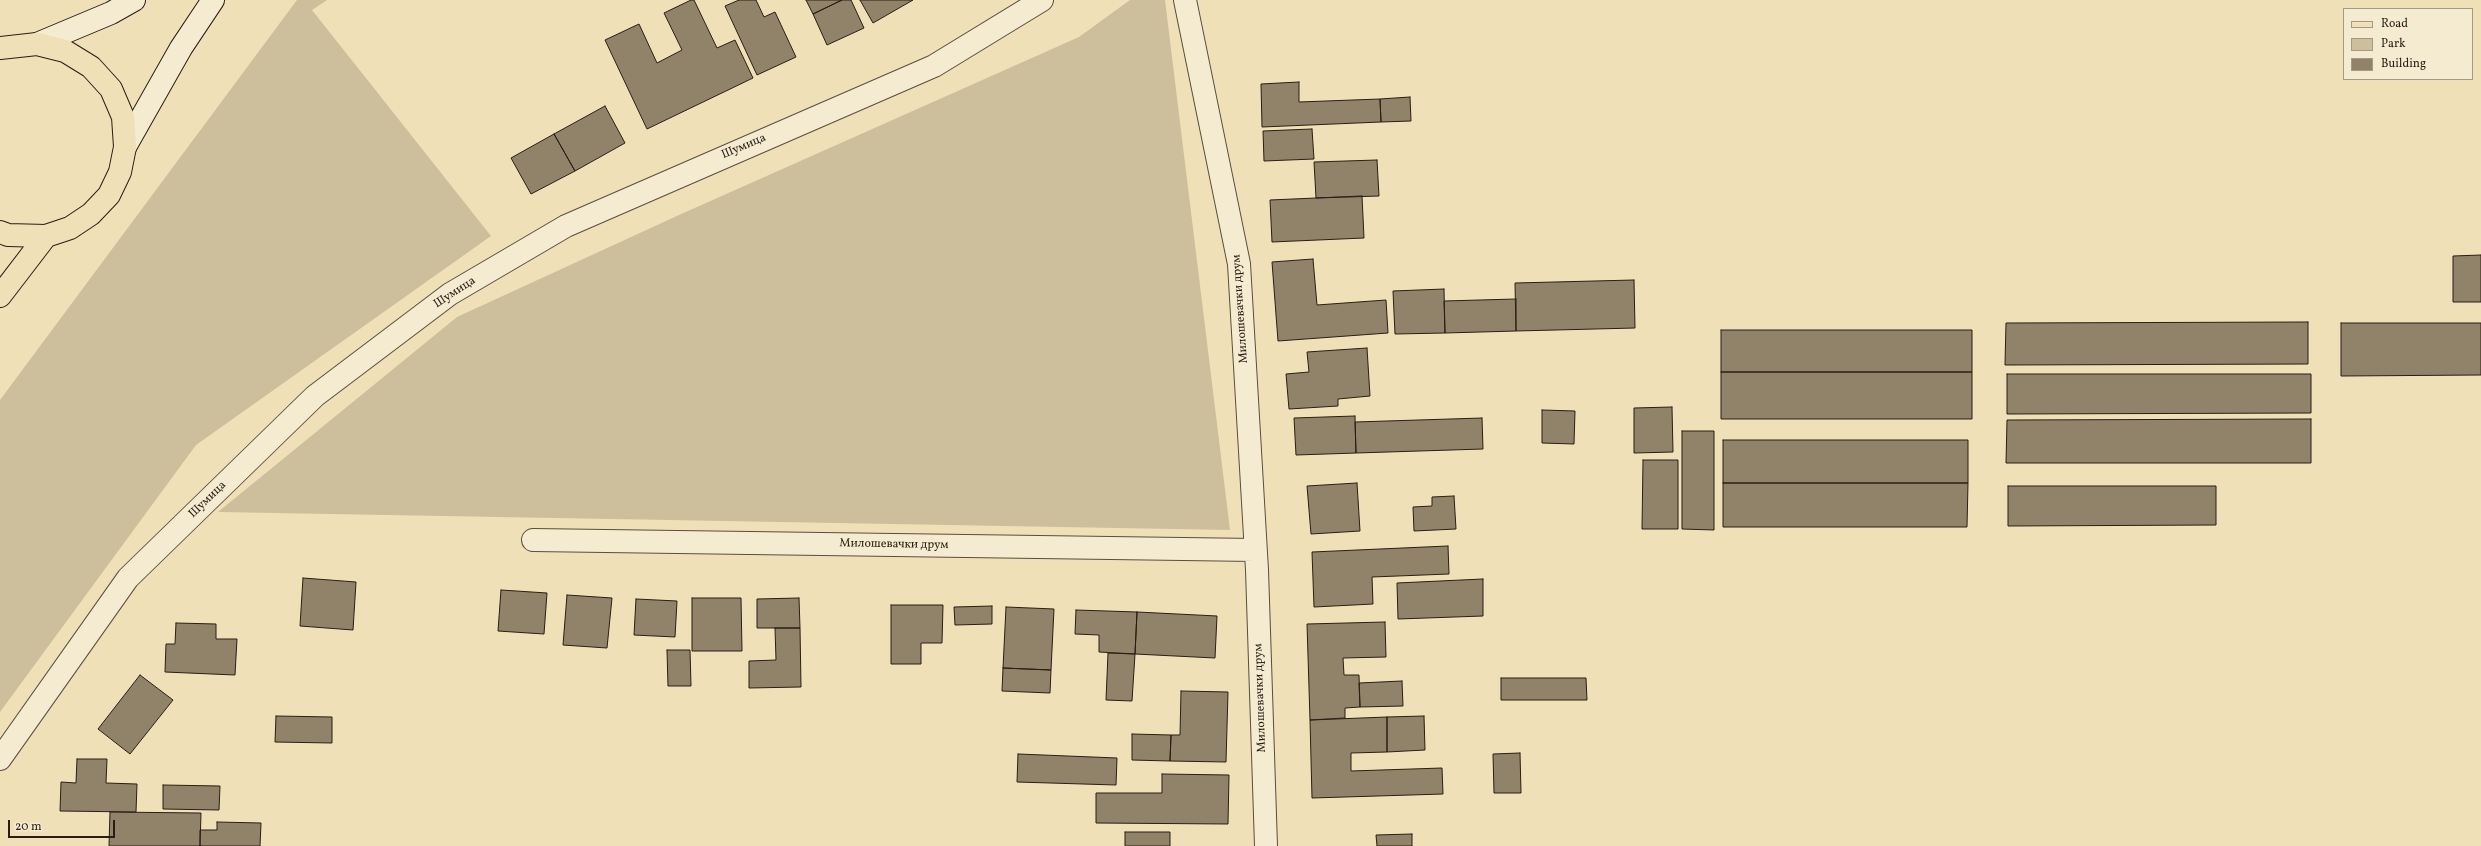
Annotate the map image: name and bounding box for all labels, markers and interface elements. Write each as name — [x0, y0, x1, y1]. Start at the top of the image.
legend — [2343, 8, 2473, 80]
text: Road — [2381, 16, 2408, 32]
text: Park — [2381, 36, 2406, 52]
text: Building — [2381, 56, 2426, 72]
street label: Шумица — [720, 131, 768, 163]
street label: Милошевачки друм — [1230, 254, 1252, 364]
street label: Шумица — [431, 274, 479, 312]
street label: Шумица — [186, 479, 230, 521]
street label: Милошевачки друм — [839, 537, 949, 553]
street label: Милошевачки друм — [1252, 643, 1270, 753]
scale bar — [10, 812, 117, 838]
text: 20 m — [15, 819, 42, 835]

